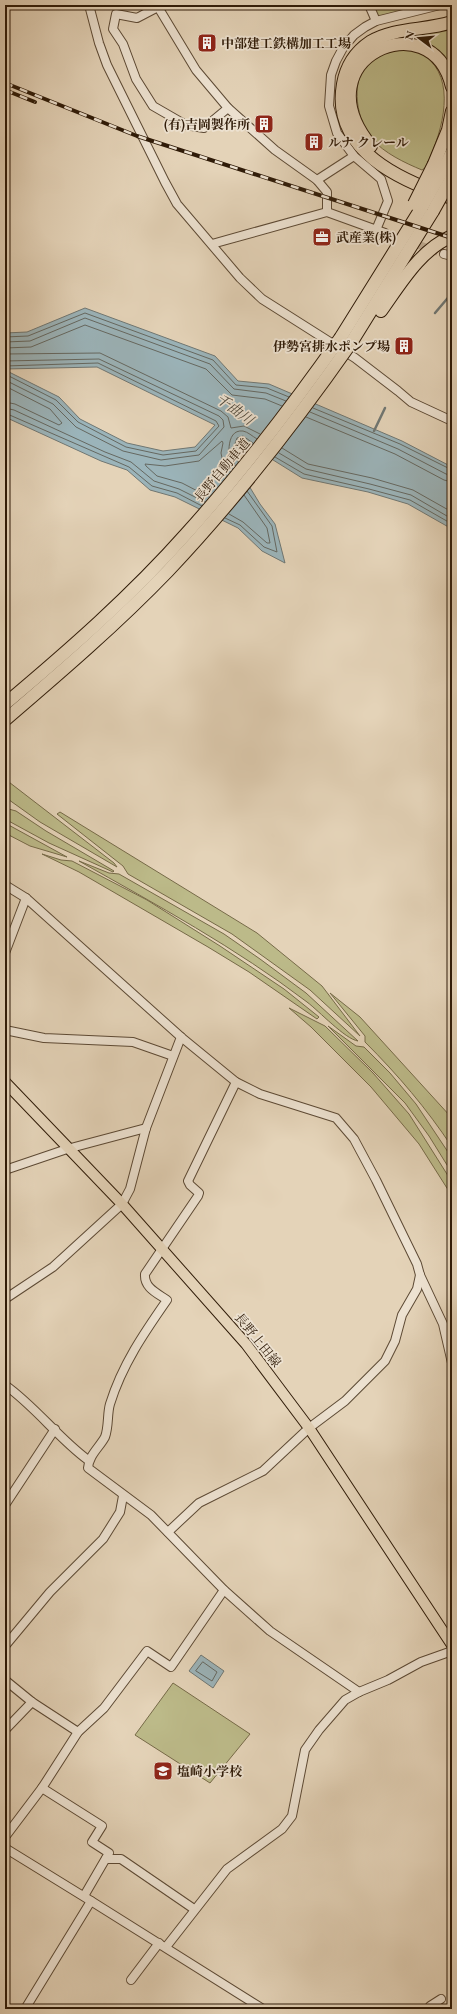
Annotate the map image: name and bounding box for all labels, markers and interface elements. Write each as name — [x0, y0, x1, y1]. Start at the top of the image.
north arrow — [399, 18, 439, 58]
text: N — [401, 29, 417, 41]
building icon: 中部建工鉄構加工工場 — [196, 32, 218, 54]
place label: 中部建工鉄構加工工場 — [221, 35, 351, 52]
building icon: (有)吉岡製作所 — [253, 113, 275, 135]
place label: (有)吉岡製作所 — [164, 116, 250, 133]
building icon: ルナ クレール — [303, 131, 325, 153]
place label: ルナ クレール — [328, 134, 409, 151]
office icon: 武産業(株) — [311, 226, 333, 248]
place label: 武産業(株) — [336, 229, 396, 246]
building icon: 伊勢宮排水ポンプ場 — [393, 335, 415, 357]
place label: 伊勢宮排水ポンプ場 — [273, 338, 390, 355]
water label: 千曲川 — [213, 389, 259, 430]
street label: 長野自動車道 — [190, 435, 254, 505]
street label: 長野上田線 — [231, 1309, 285, 1371]
school or university icon: 塩崎小学校 — [152, 1760, 174, 1782]
place label: 塩崎小学校 — [177, 1763, 243, 1780]

